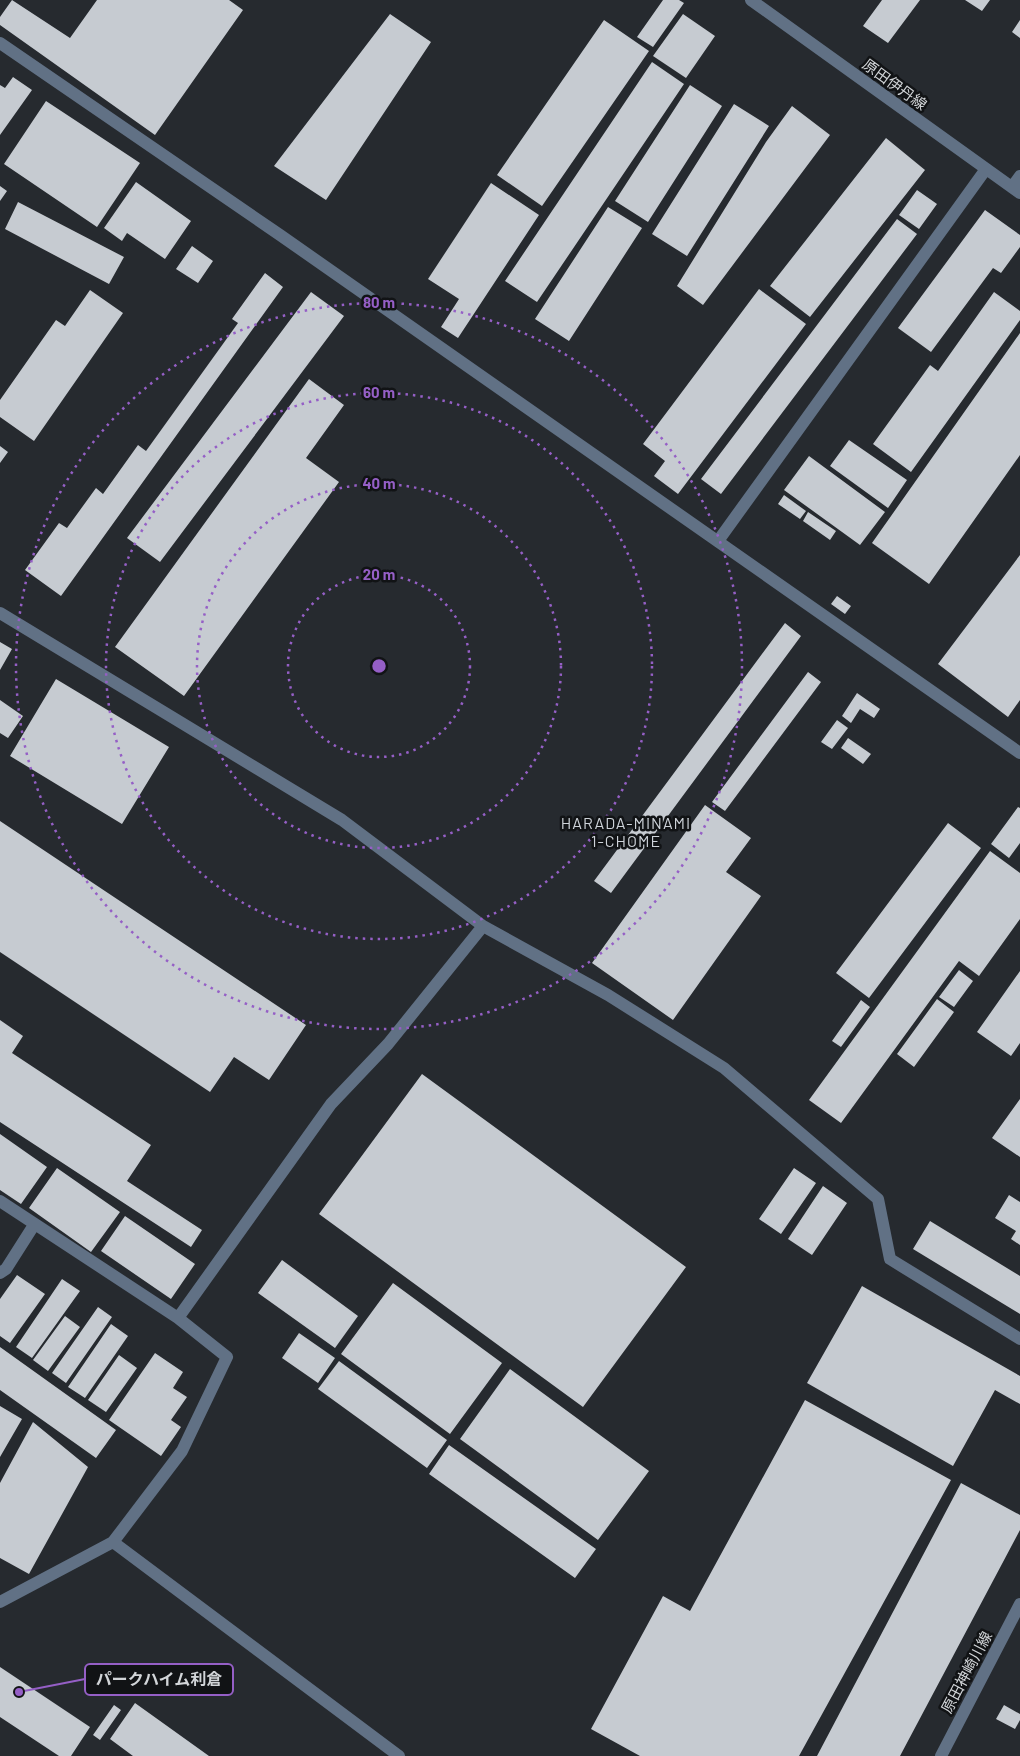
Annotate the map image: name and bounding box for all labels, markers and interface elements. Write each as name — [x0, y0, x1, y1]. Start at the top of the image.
street label: 原田伊丹線 — [859, 55, 931, 113]
text: 80 m — [363, 293, 395, 311]
text: 60 m — [363, 383, 395, 401]
text: 40 m — [362, 474, 396, 492]
text: 20 m — [363, 565, 395, 583]
centre of rings — [370, 657, 388, 675]
district label: HARADA-MINAMI 1-CHOME — [561, 813, 691, 850]
street label: 原田神崎川線 — [937, 1628, 995, 1716]
callout: パークハイム利倉 — [85, 1664, 233, 1695]
text: パークハイム利倉 — [96, 1669, 222, 1688]

